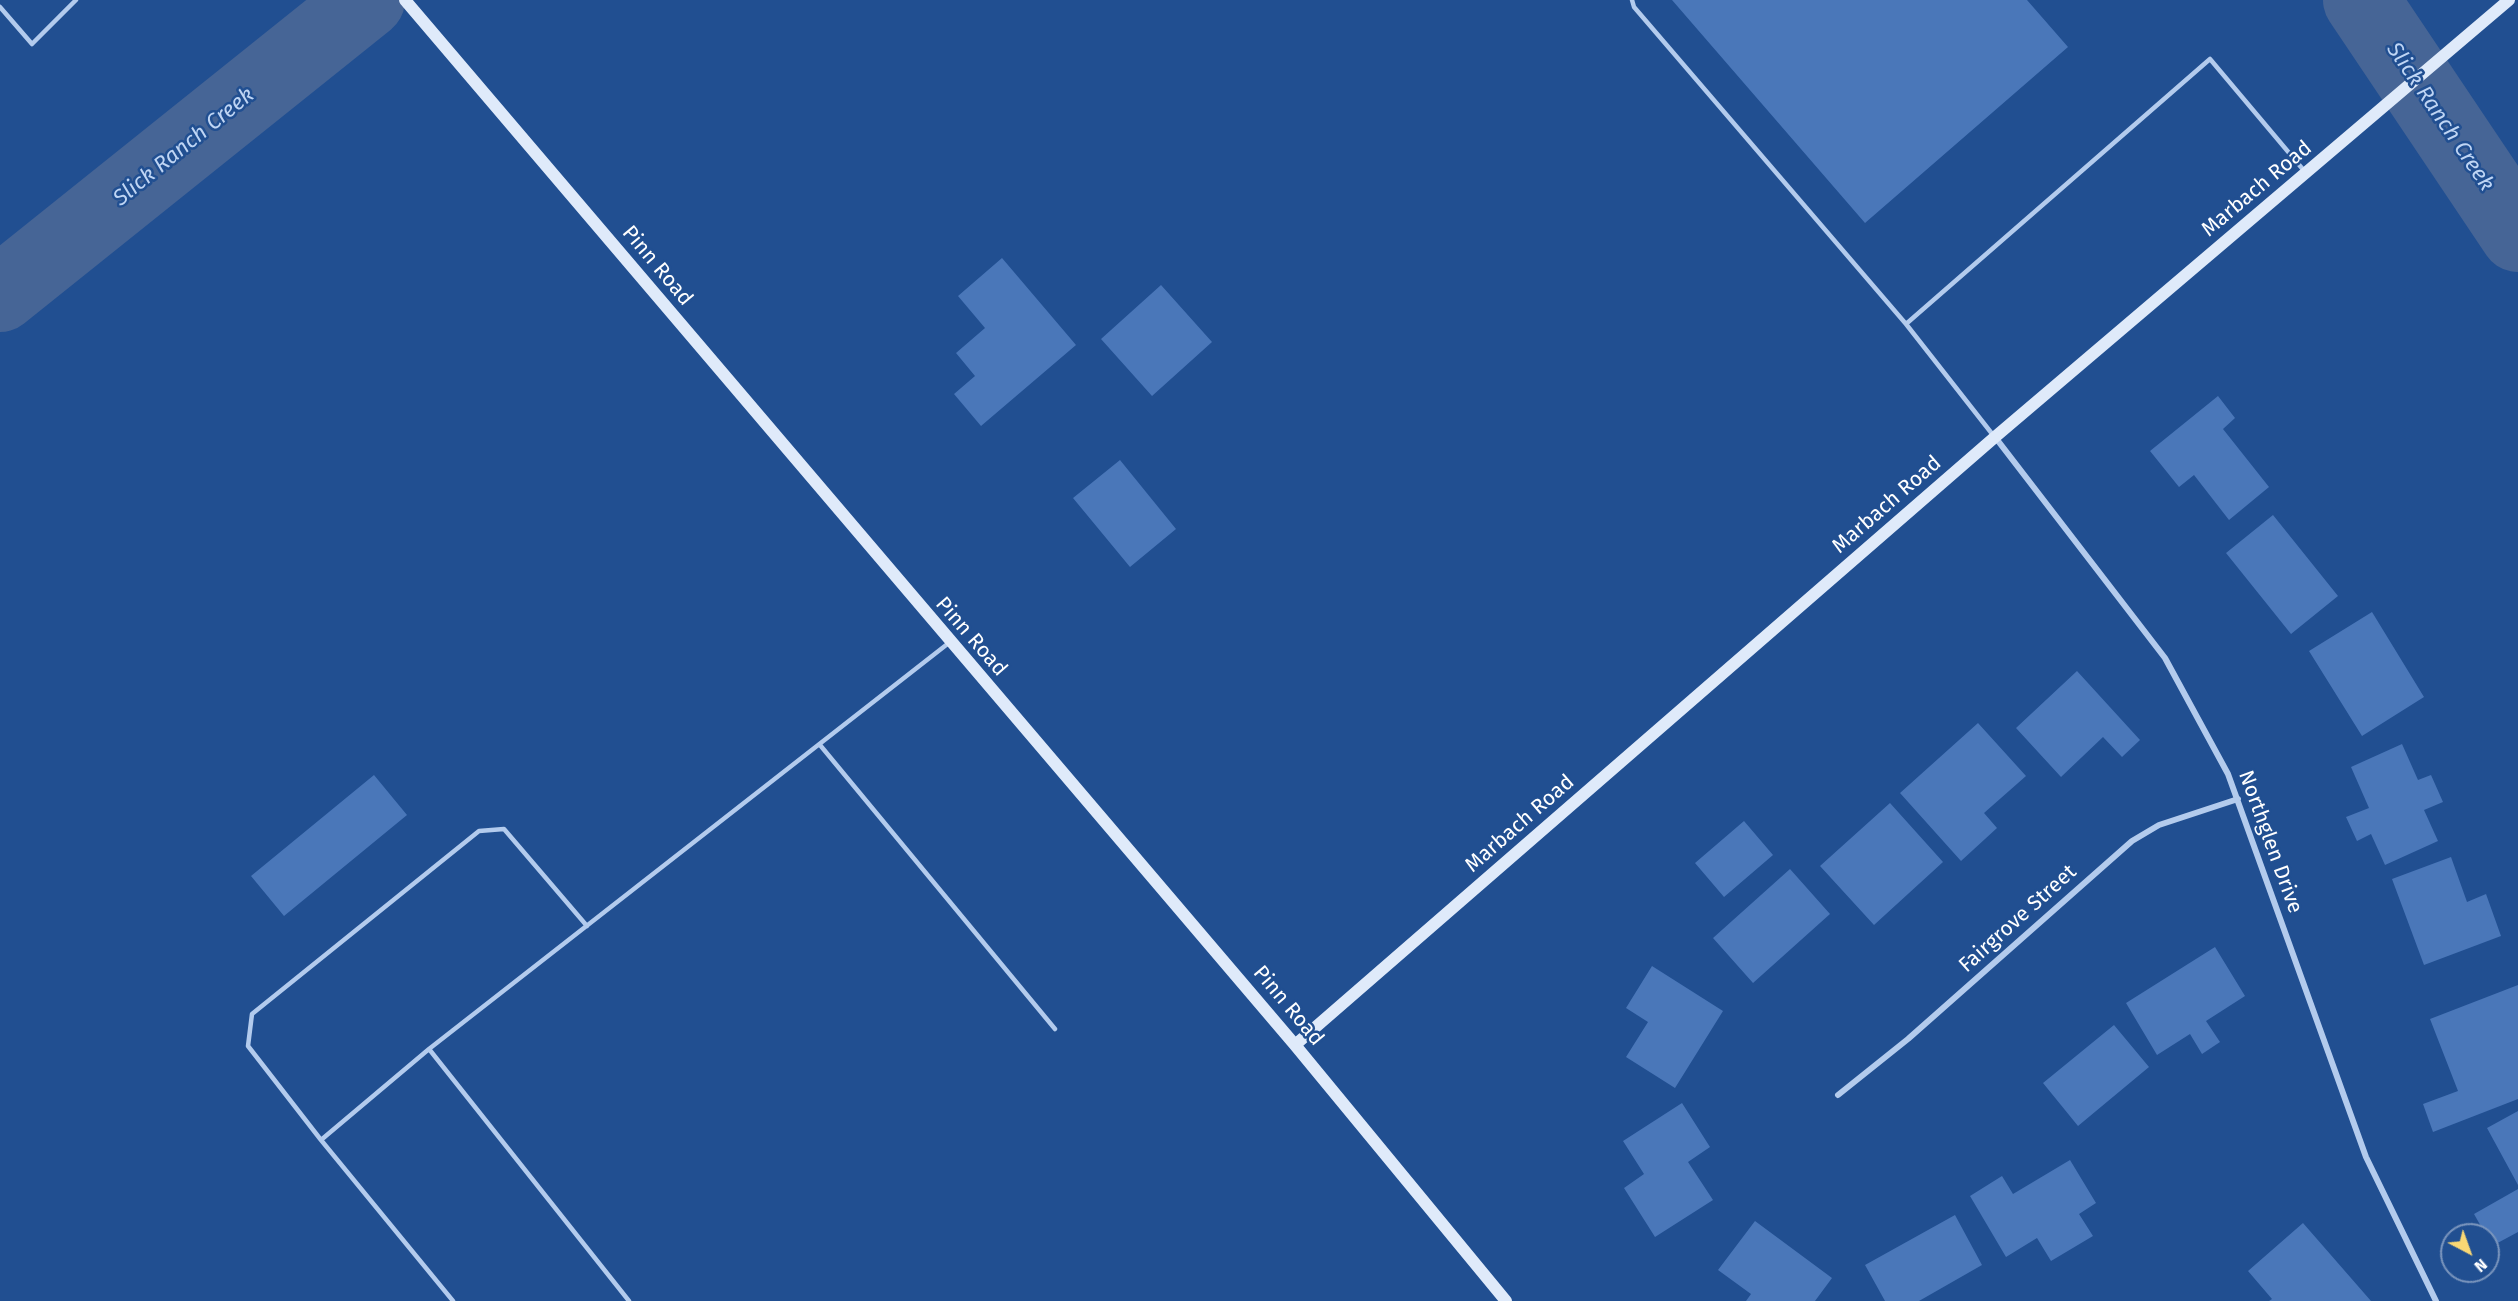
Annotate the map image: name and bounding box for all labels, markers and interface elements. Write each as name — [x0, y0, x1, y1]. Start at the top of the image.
water label: Slick Ranch Creek — [2381, 38, 2499, 196]
water label: Slick Ranch Creek — [108, 82, 260, 212]
street label: Marbach Road — [2197, 136, 2317, 242]
street label: Pinn Road — [616, 221, 698, 311]
street label: Marbach Road — [1827, 451, 1947, 559]
street label: Pinn Road — [930, 592, 1012, 682]
street label: Northglen Drive — [2232, 767, 2308, 917]
street label: Marbach Road — [1460, 770, 1580, 878]
street label: Fairgrove Street — [1954, 860, 2082, 978]
street label: Pinn Road — [1247, 961, 1329, 1051]
north arrow — [2440, 1223, 2500, 1283]
text: N — [2471, 1255, 2491, 1276]

